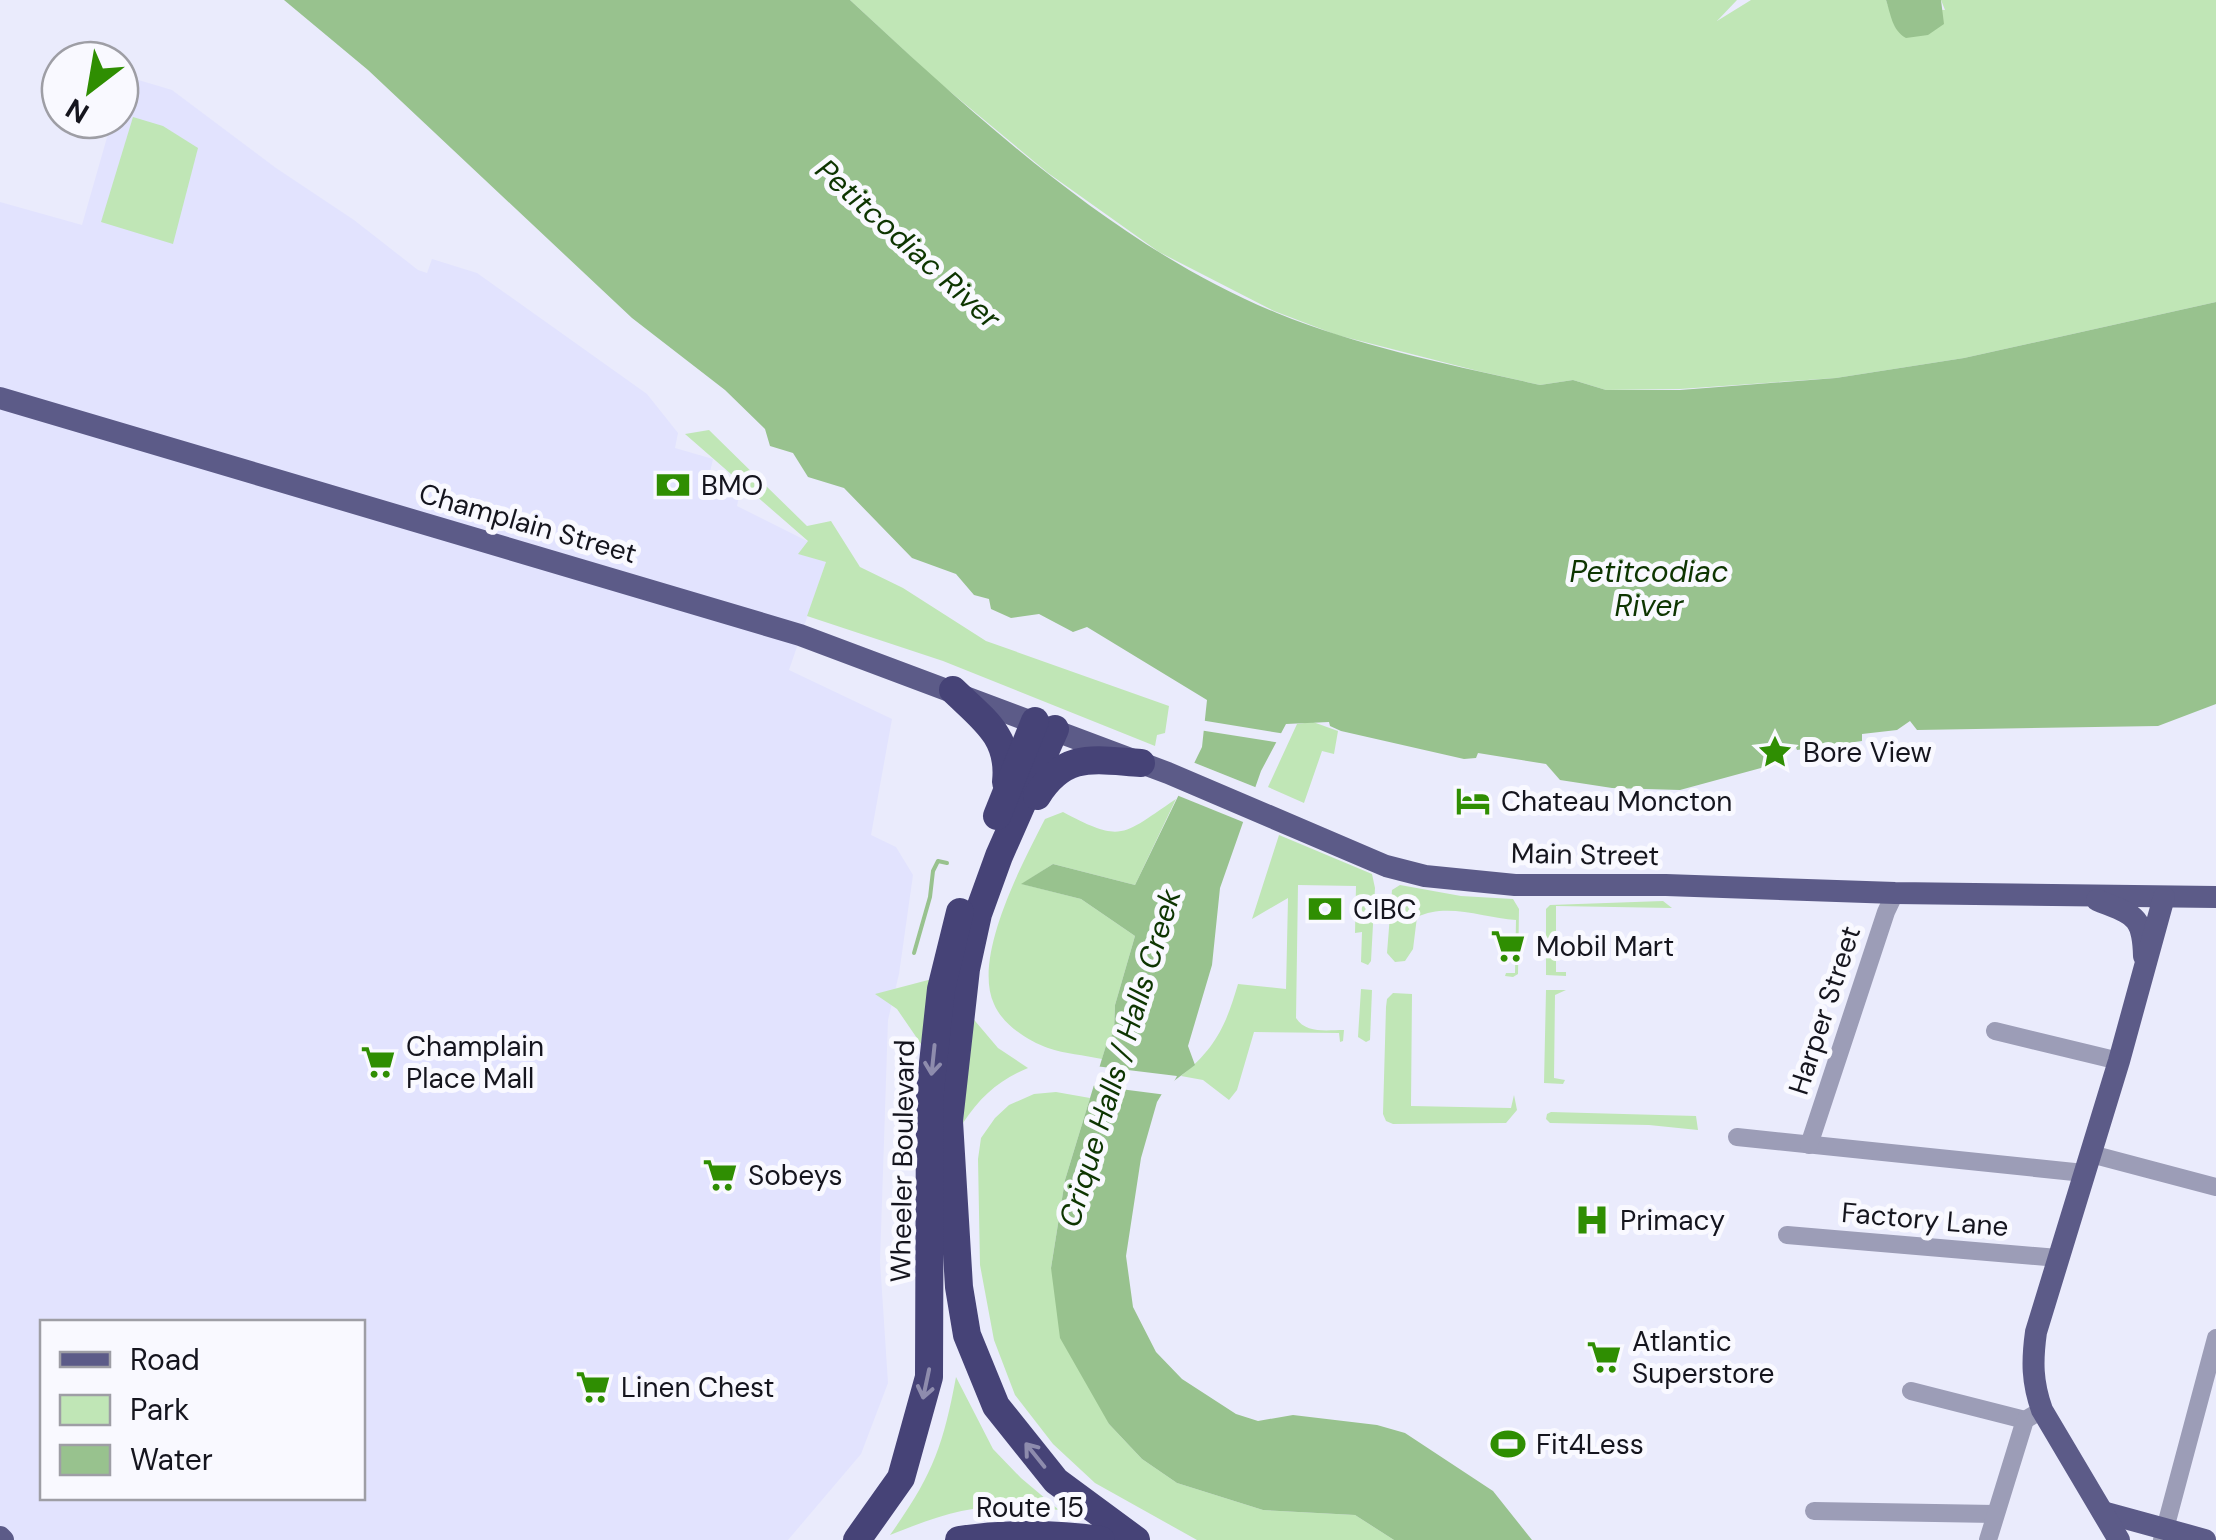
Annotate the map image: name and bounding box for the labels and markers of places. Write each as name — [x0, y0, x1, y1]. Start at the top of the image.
bank icon: BMO — [654, 466, 692, 504]
place label: BMO — [701, 467, 763, 504]
place icon: Bore View — [1756, 733, 1794, 771]
place label: Bore View — [1803, 734, 1932, 771]
hotel icon: Chateau Moncton — [1454, 782, 1492, 820]
place label: Chateau Moncton — [1501, 783, 1732, 820]
bank icon: CIBC — [1306, 890, 1344, 928]
place label: CIBC — [1353, 891, 1417, 928]
supermarket icon: Mobil Mart — [1489, 927, 1527, 965]
place label: Mobil Mart — [1536, 928, 1674, 965]
place label: Champlain Place Mall — [406, 1028, 544, 1097]
supermarket icon: Champlain Place Mall — [359, 1043, 397, 1081]
supermarket icon: Sobeys — [701, 1156, 739, 1194]
place label: Sobeys — [748, 1157, 843, 1194]
hospital icon: Primacy — [1573, 1201, 1611, 1239]
place label: Primacy — [1620, 1202, 1725, 1239]
place label: Atlantic Superstore — [1632, 1323, 1774, 1392]
supermarket icon: Atlantic Superstore — [1585, 1338, 1623, 1376]
supermarket icon: Linen Chest — [574, 1368, 612, 1406]
place label: Linen Chest — [621, 1369, 774, 1406]
sports icon: Fit4Less — [1489, 1425, 1527, 1463]
place label: Fit4Less — [1536, 1426, 1644, 1463]

